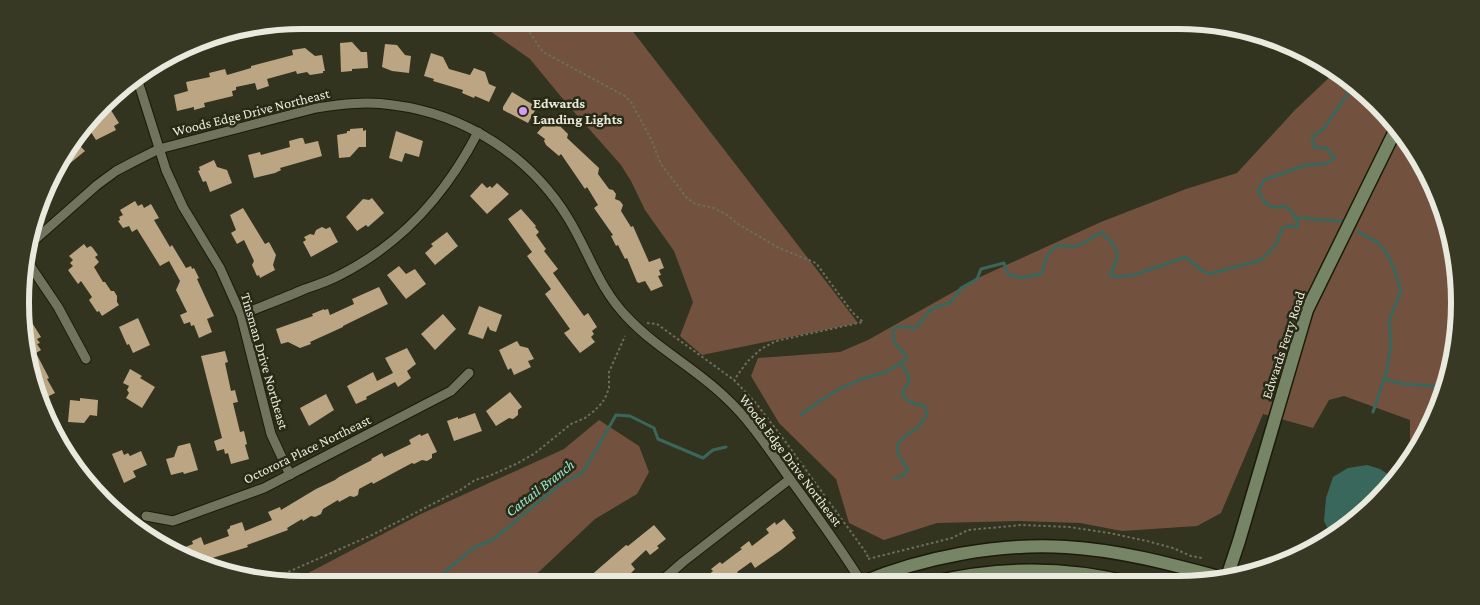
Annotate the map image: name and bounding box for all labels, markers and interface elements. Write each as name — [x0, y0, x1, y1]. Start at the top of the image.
street label: Woods Edge Drive Northeast — [171, 85, 331, 139]
place label: Edwards Landing Lights — [533, 95, 623, 127]
marker: Edwards Landing Lights — [517, 105, 529, 117]
street label: Edwards Ferry Road — [1258, 289, 1308, 401]
street label: Tinsman Drive Northeast — [238, 291, 292, 431]
street label: Woods Edge Drive Northeast — [736, 391, 846, 529]
street label: Octorora Place Northeast — [241, 411, 374, 487]
water label: Cattail Branch — [503, 456, 577, 520]

